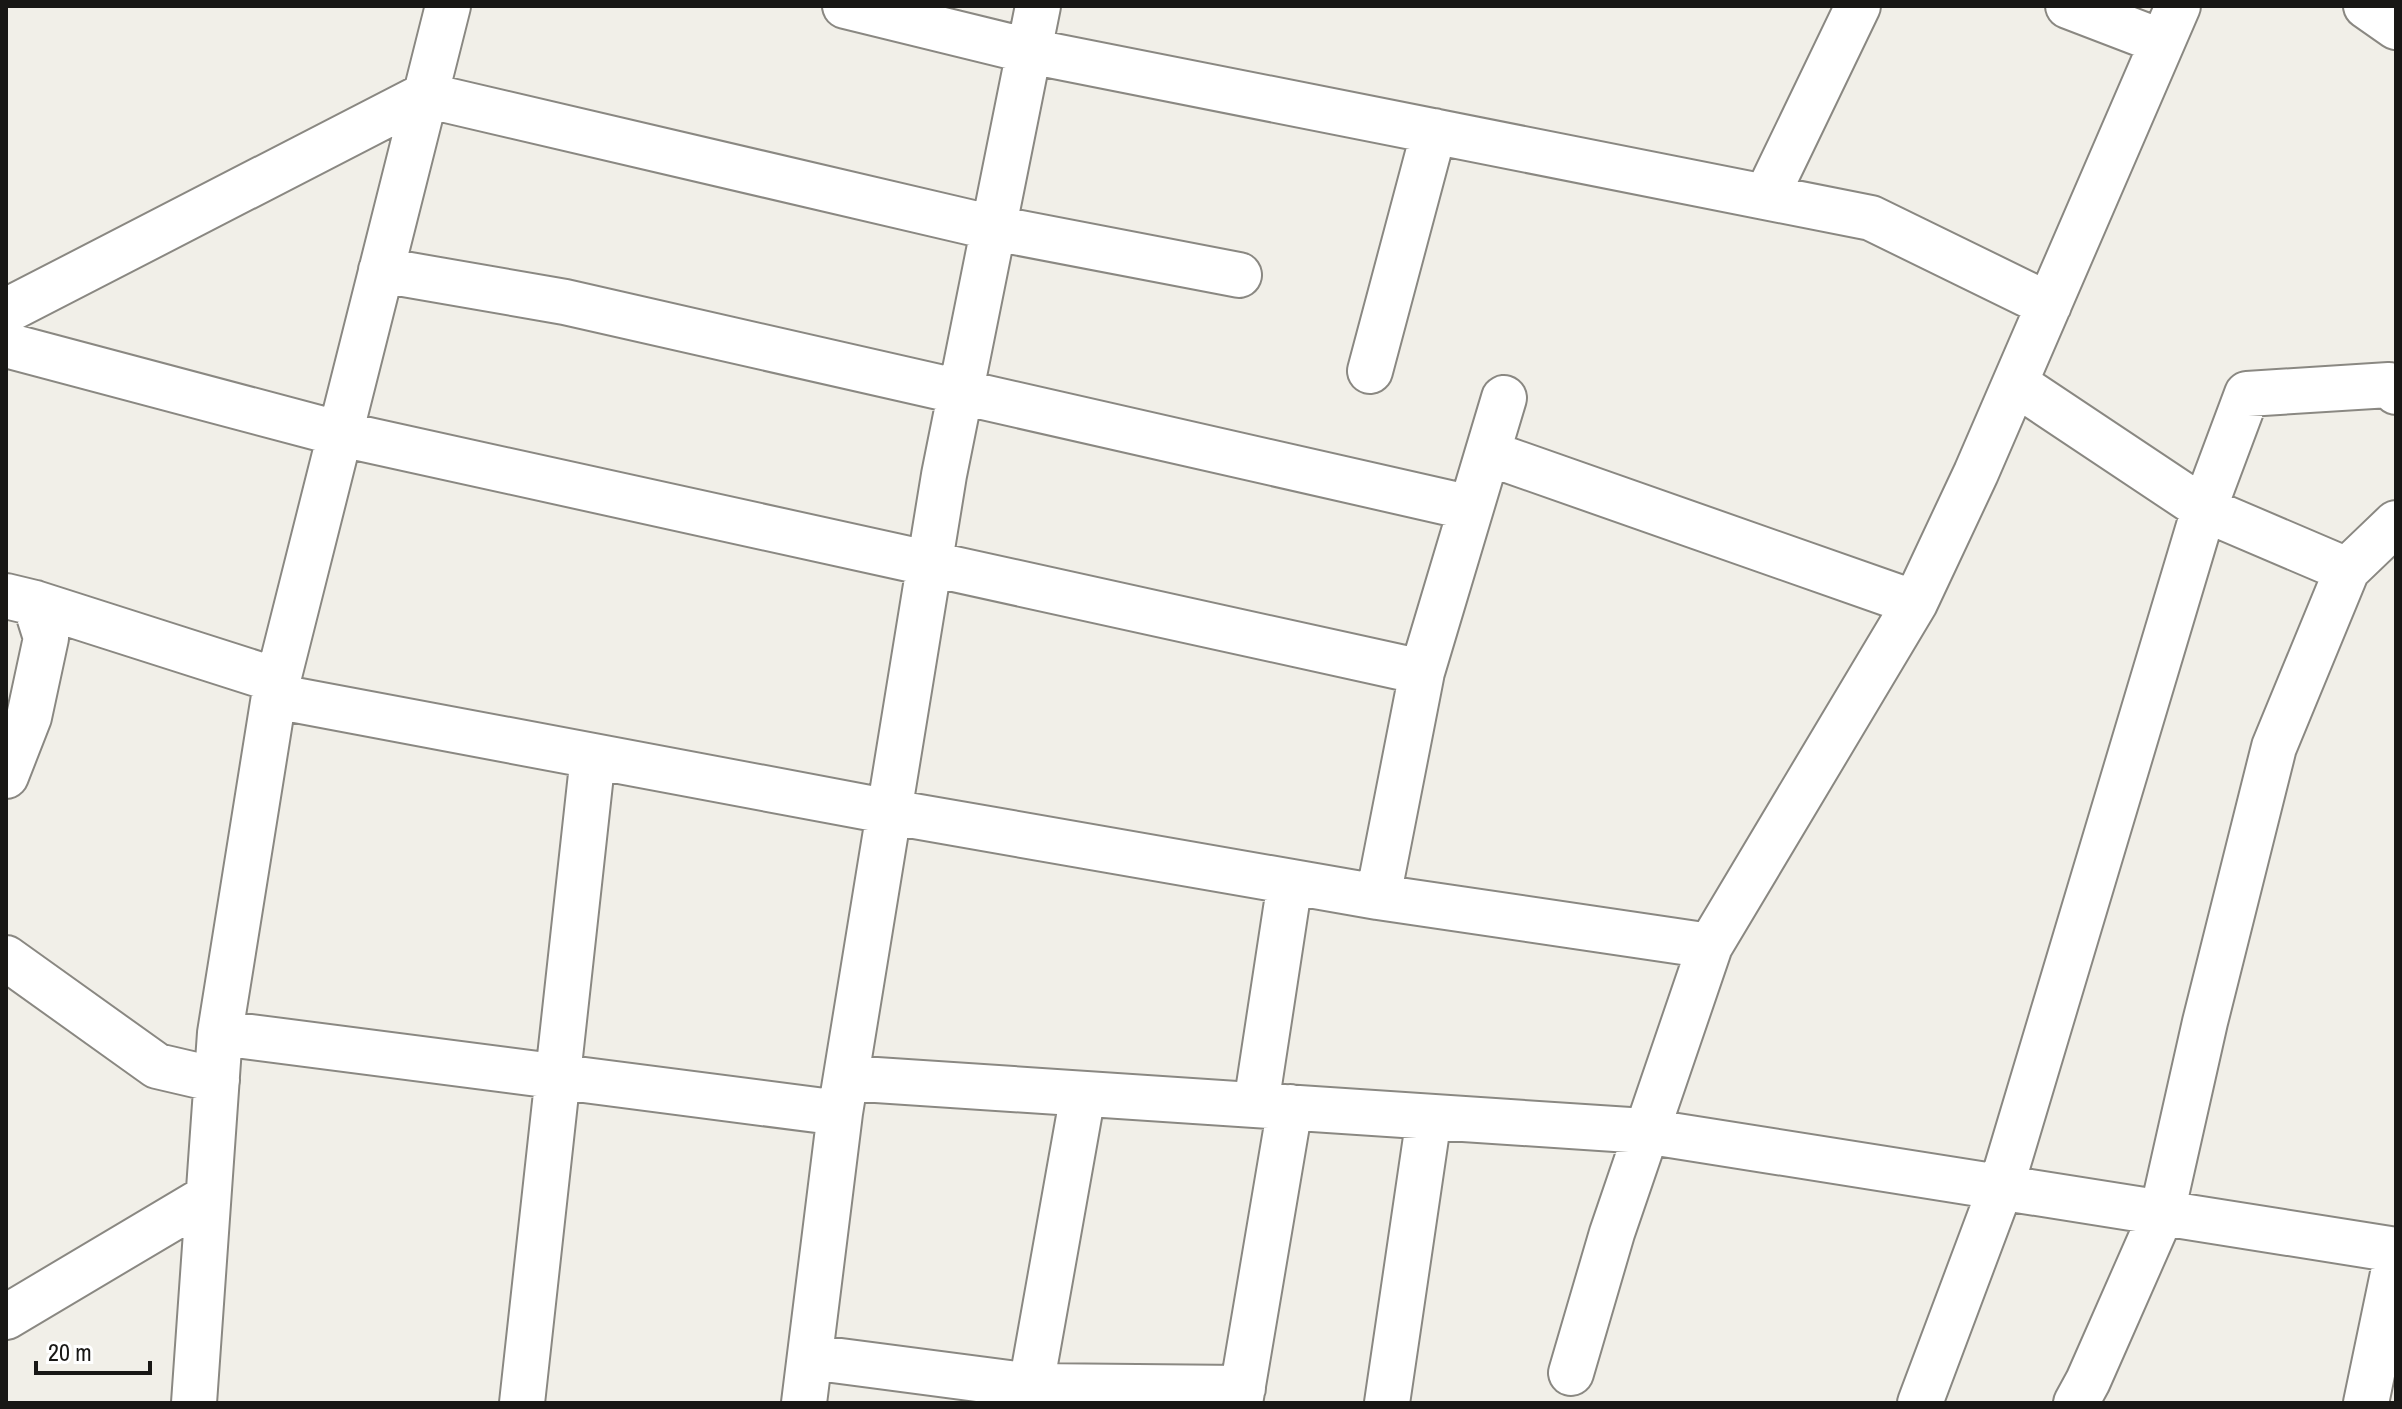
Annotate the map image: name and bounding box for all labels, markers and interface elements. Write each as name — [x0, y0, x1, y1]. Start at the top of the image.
scale bar — [36, 1325, 150, 1375]
text: 20 m — [48, 1336, 92, 1368]

